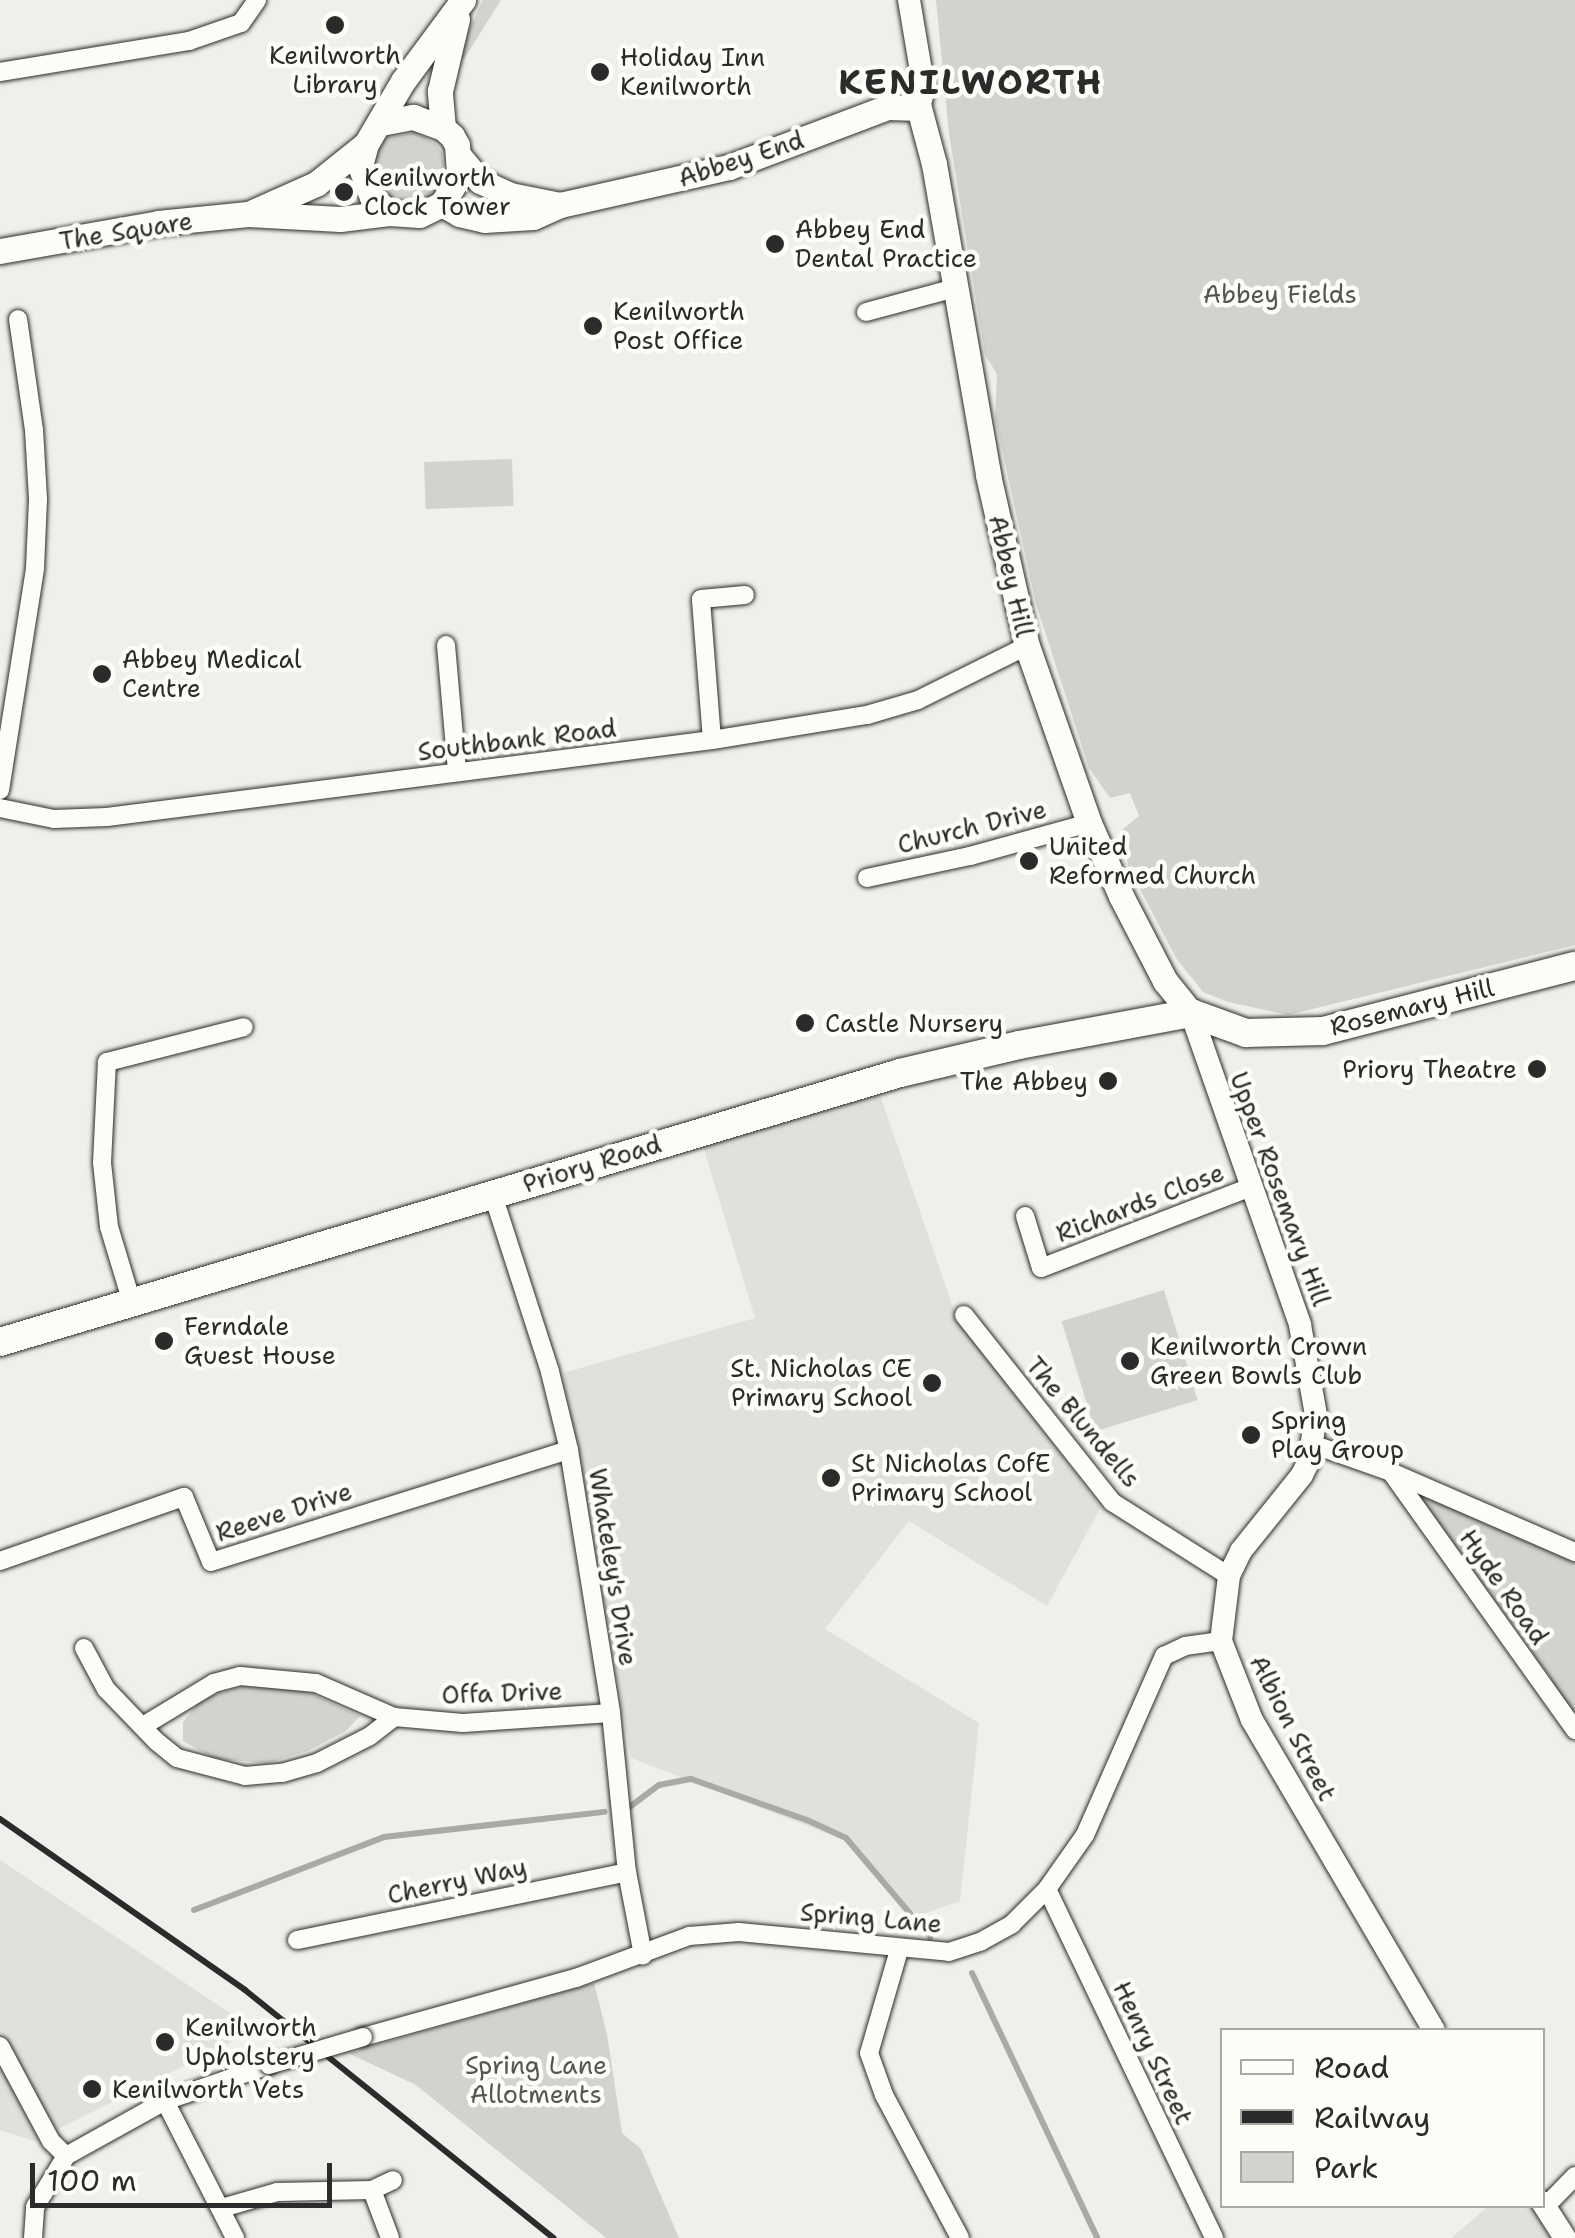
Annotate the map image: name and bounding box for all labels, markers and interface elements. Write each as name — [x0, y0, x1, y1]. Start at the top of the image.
marker: Kenilworth Library — [324, 14, 346, 36]
place label: Kenilworth Library — [269, 41, 401, 100]
place label: Holiday Inn Kenilworth — [620, 43, 765, 102]
marker: Holiday Inn Kenilworth — [589, 61, 611, 83]
district label: KENILWORTH — [838, 61, 1104, 103]
street label: Abbey End — [674, 125, 808, 193]
place label: Kenilworth Clock Tower — [364, 163, 511, 222]
marker: Kenilworth Clock Tower — [333, 181, 355, 203]
street label: The Square — [57, 206, 195, 256]
place label: Abbey End Dental Practice — [795, 215, 977, 274]
marker: Abbey End Dental Practice — [764, 233, 786, 255]
park label: Abbey Fields — [1203, 279, 1357, 309]
place label: Kenilworth Post Office — [613, 297, 745, 356]
marker: Kenilworth Post Office — [582, 315, 604, 337]
street label: Abbey Hill — [982, 512, 1040, 640]
place label: Abbey Medical Centre — [122, 645, 302, 704]
marker: Abbey Medical Centre — [91, 663, 113, 685]
street label: Southbank Road — [416, 713, 618, 767]
street label: Church Drive — [894, 794, 1050, 860]
place label: United Reformed Church — [1049, 832, 1256, 891]
marker: United Reformed Church — [1018, 850, 1040, 872]
street label: Rosemary Hill — [1327, 972, 1497, 1042]
place label: Castle Nursery — [825, 1008, 1003, 1038]
marker: Castle Nursery — [794, 1012, 816, 1034]
place label: Priory Theatre — [1342, 1054, 1517, 1084]
marker: Priory Theatre — [1526, 1058, 1548, 1080]
place label: The Abbey — [960, 1066, 1088, 1096]
street label: Upper Rosemary Hill — [1224, 1068, 1336, 1310]
marker: The Abbey — [1097, 1070, 1119, 1092]
street label: Priory Road — [519, 1129, 665, 1199]
street label: Richards Close — [1052, 1157, 1228, 1249]
place label: Ferndale Guest House — [184, 1312, 336, 1371]
marker: Ferndale Guest House — [153, 1330, 175, 1352]
place label: Kenilworth Crown Green Bowls Club — [1150, 1332, 1367, 1391]
marker: Kenilworth Crown Green Bowls Club — [1119, 1350, 1141, 1372]
street label: The Blundells — [1020, 1351, 1146, 1493]
place label: St. Nicholas CE Primary School — [730, 1354, 912, 1413]
marker: St. Nicholas CE Primary School — [921, 1372, 943, 1394]
place label: Spring Play Group — [1271, 1406, 1404, 1465]
marker: Spring Play Group — [1240, 1424, 1262, 1446]
place label: St Nicholas CofE Primary School — [851, 1449, 1051, 1508]
street label: Whateley's Drive — [583, 1466, 643, 1668]
marker: St Nicholas CofE Primary School — [820, 1467, 842, 1489]
street label: Reeve Drive — [212, 1476, 356, 1548]
street label: Hyde Road — [1453, 1524, 1555, 1650]
street label: Albion Street — [1243, 1650, 1343, 1806]
street label: Offa Drive — [441, 1676, 563, 1710]
street label: Cherry Way — [385, 1852, 529, 1910]
street label: Spring Lane — [799, 1897, 943, 1939]
street label: Henry Street — [1107, 1977, 1199, 2129]
place label: Kenilworth Upholstery — [185, 2013, 317, 2072]
legend — [1220, 2028, 1545, 2208]
marker: Kenilworth Upholstery — [154, 2031, 176, 2053]
text: Road — [1314, 2047, 1389, 2088]
park label: Spring Lane Allotments — [465, 2051, 607, 2110]
place label: Kenilworth Vets — [112, 2074, 304, 2104]
marker: Kenilworth Vets — [81, 2078, 103, 2100]
text: Railway — [1314, 2097, 1430, 2138]
scale bar — [35, 2143, 338, 2205]
text: Park — [1314, 2147, 1378, 2188]
text: 100 m — [47, 2160, 137, 2201]

